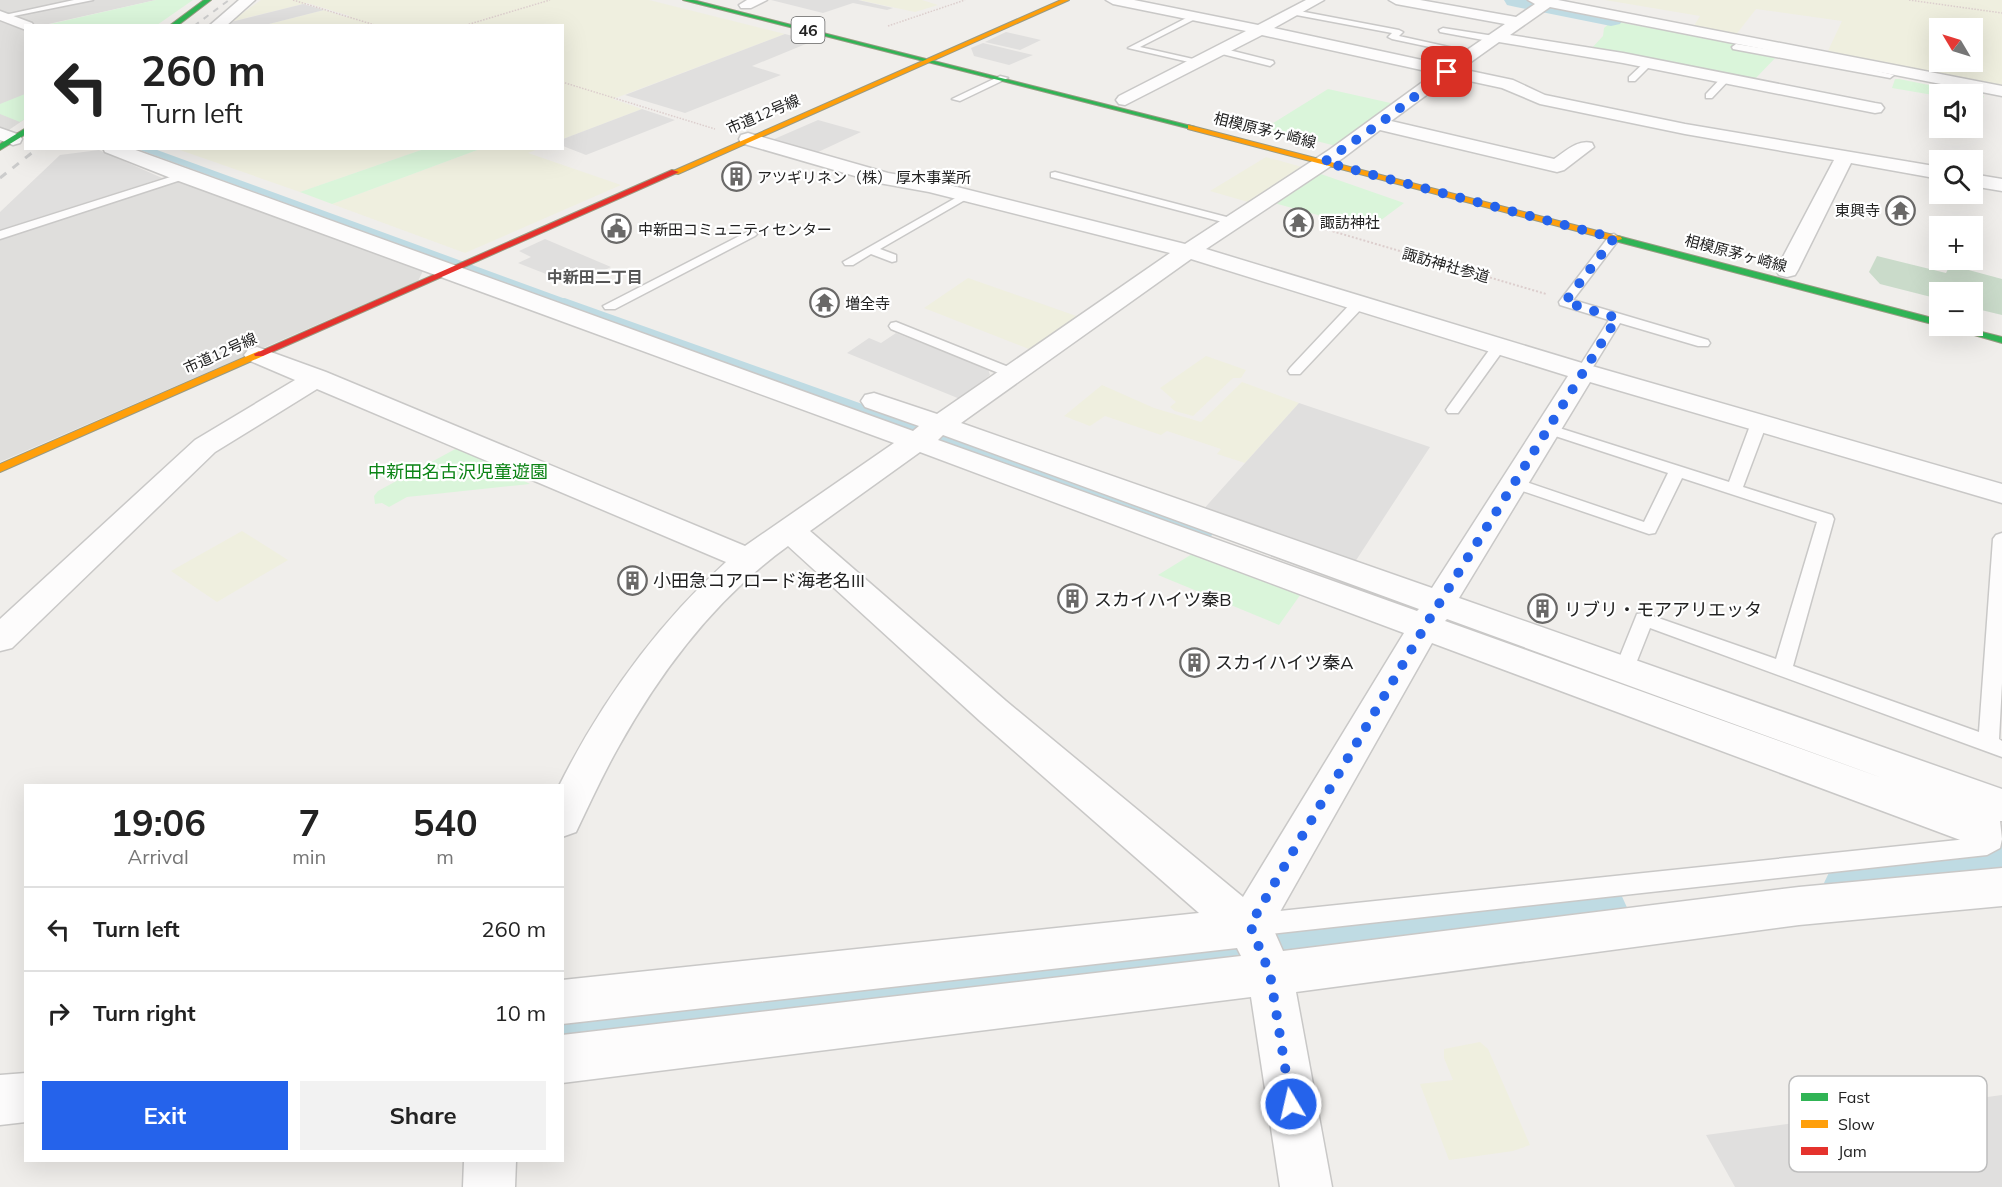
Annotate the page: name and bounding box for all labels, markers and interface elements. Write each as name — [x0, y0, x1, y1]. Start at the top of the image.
road number: 46 — [792, 17, 824, 43]
north arrow — [1929, 18, 1983, 72]
map controls — [1929, 18, 1983, 336]
text: 260 m — [141, 44, 266, 97]
pin — [1421, 46, 1472, 97]
icon: left — [42, 48, 120, 126]
icon: arrive — [1430, 55, 1463, 88]
button: sound — [1929, 84, 1983, 138]
street label: 市道12号線 — [723, 90, 803, 138]
text: Turn left — [141, 96, 243, 130]
street label: 相模原茅ヶ崎線 — [1212, 108, 1318, 152]
button: search — [1929, 150, 1983, 204]
building icon: アツギリネン（株） 厚木事業所 — [720, 161, 752, 193]
place label: アツギリネン（株） 厚木事業所 — [757, 168, 971, 187]
temple icon: 東興寺 — [1885, 194, 1917, 226]
place label: 東興寺 — [1835, 201, 1880, 220]
temple icon: 諏訪神社 — [1283, 206, 1315, 238]
public building icon: 中新田コミュニティセンター — [601, 213, 633, 245]
place label: 諏訪神社 — [1320, 213, 1380, 232]
button: + — [1929, 216, 1983, 270]
place label: 中新田コミュニティセンター — [638, 220, 832, 239]
street label: 相模原茅ヶ崎線 — [1683, 230, 1789, 276]
street label: 諏訪神社参道 — [1400, 243, 1492, 287]
district label: 中新田二丁目 — [547, 267, 643, 287]
button: − — [1929, 282, 1983, 336]
temple icon: 増全寺 — [808, 287, 840, 319]
place label: 増全寺 — [845, 294, 890, 313]
street label: 市道12号線 — [181, 328, 259, 378]
park label: 中新田名古沢児童遊園 — [368, 460, 548, 483]
building icon: 小田急コアロード海老名III — [616, 564, 648, 596]
place label: 小田急コアロード海老名III — [653, 569, 865, 592]
building icon: スカイハイツ秦B — [1057, 583, 1089, 615]
place label: スカイハイツ秦B — [1094, 588, 1232, 611]
building icon: リブリ・モアアリエッタ — [1527, 593, 1559, 625]
place label: リブリ・モアアリエッタ — [1564, 598, 1762, 621]
building icon: スカイハイツ秦A — [1178, 646, 1210, 678]
place label: スカイハイツ秦A — [1215, 651, 1354, 674]
text: 19:06 — [110, 800, 206, 845]
text: 7 — [298, 800, 320, 845]
text: 540 — [413, 800, 478, 845]
text: Arrival — [128, 844, 189, 869]
text: min — [292, 844, 326, 869]
text: m — [436, 844, 454, 869]
icon: left — [42, 913, 75, 946]
text: Turn left — [93, 915, 180, 943]
text: 260 m — [481, 915, 546, 943]
icon: right — [42, 997, 75, 1030]
text: Turn right — [93, 999, 196, 1027]
text: 10 m — [495, 999, 546, 1027]
position arrow — [1259, 1072, 1323, 1136]
legend — [1789, 1076, 1987, 1172]
button: Exit — [42, 1081, 288, 1150]
button: Share — [300, 1081, 546, 1150]
text: Fast — [1838, 1087, 1870, 1107]
text: Slow — [1838, 1114, 1875, 1134]
text: Jam — [1838, 1141, 1867, 1161]

